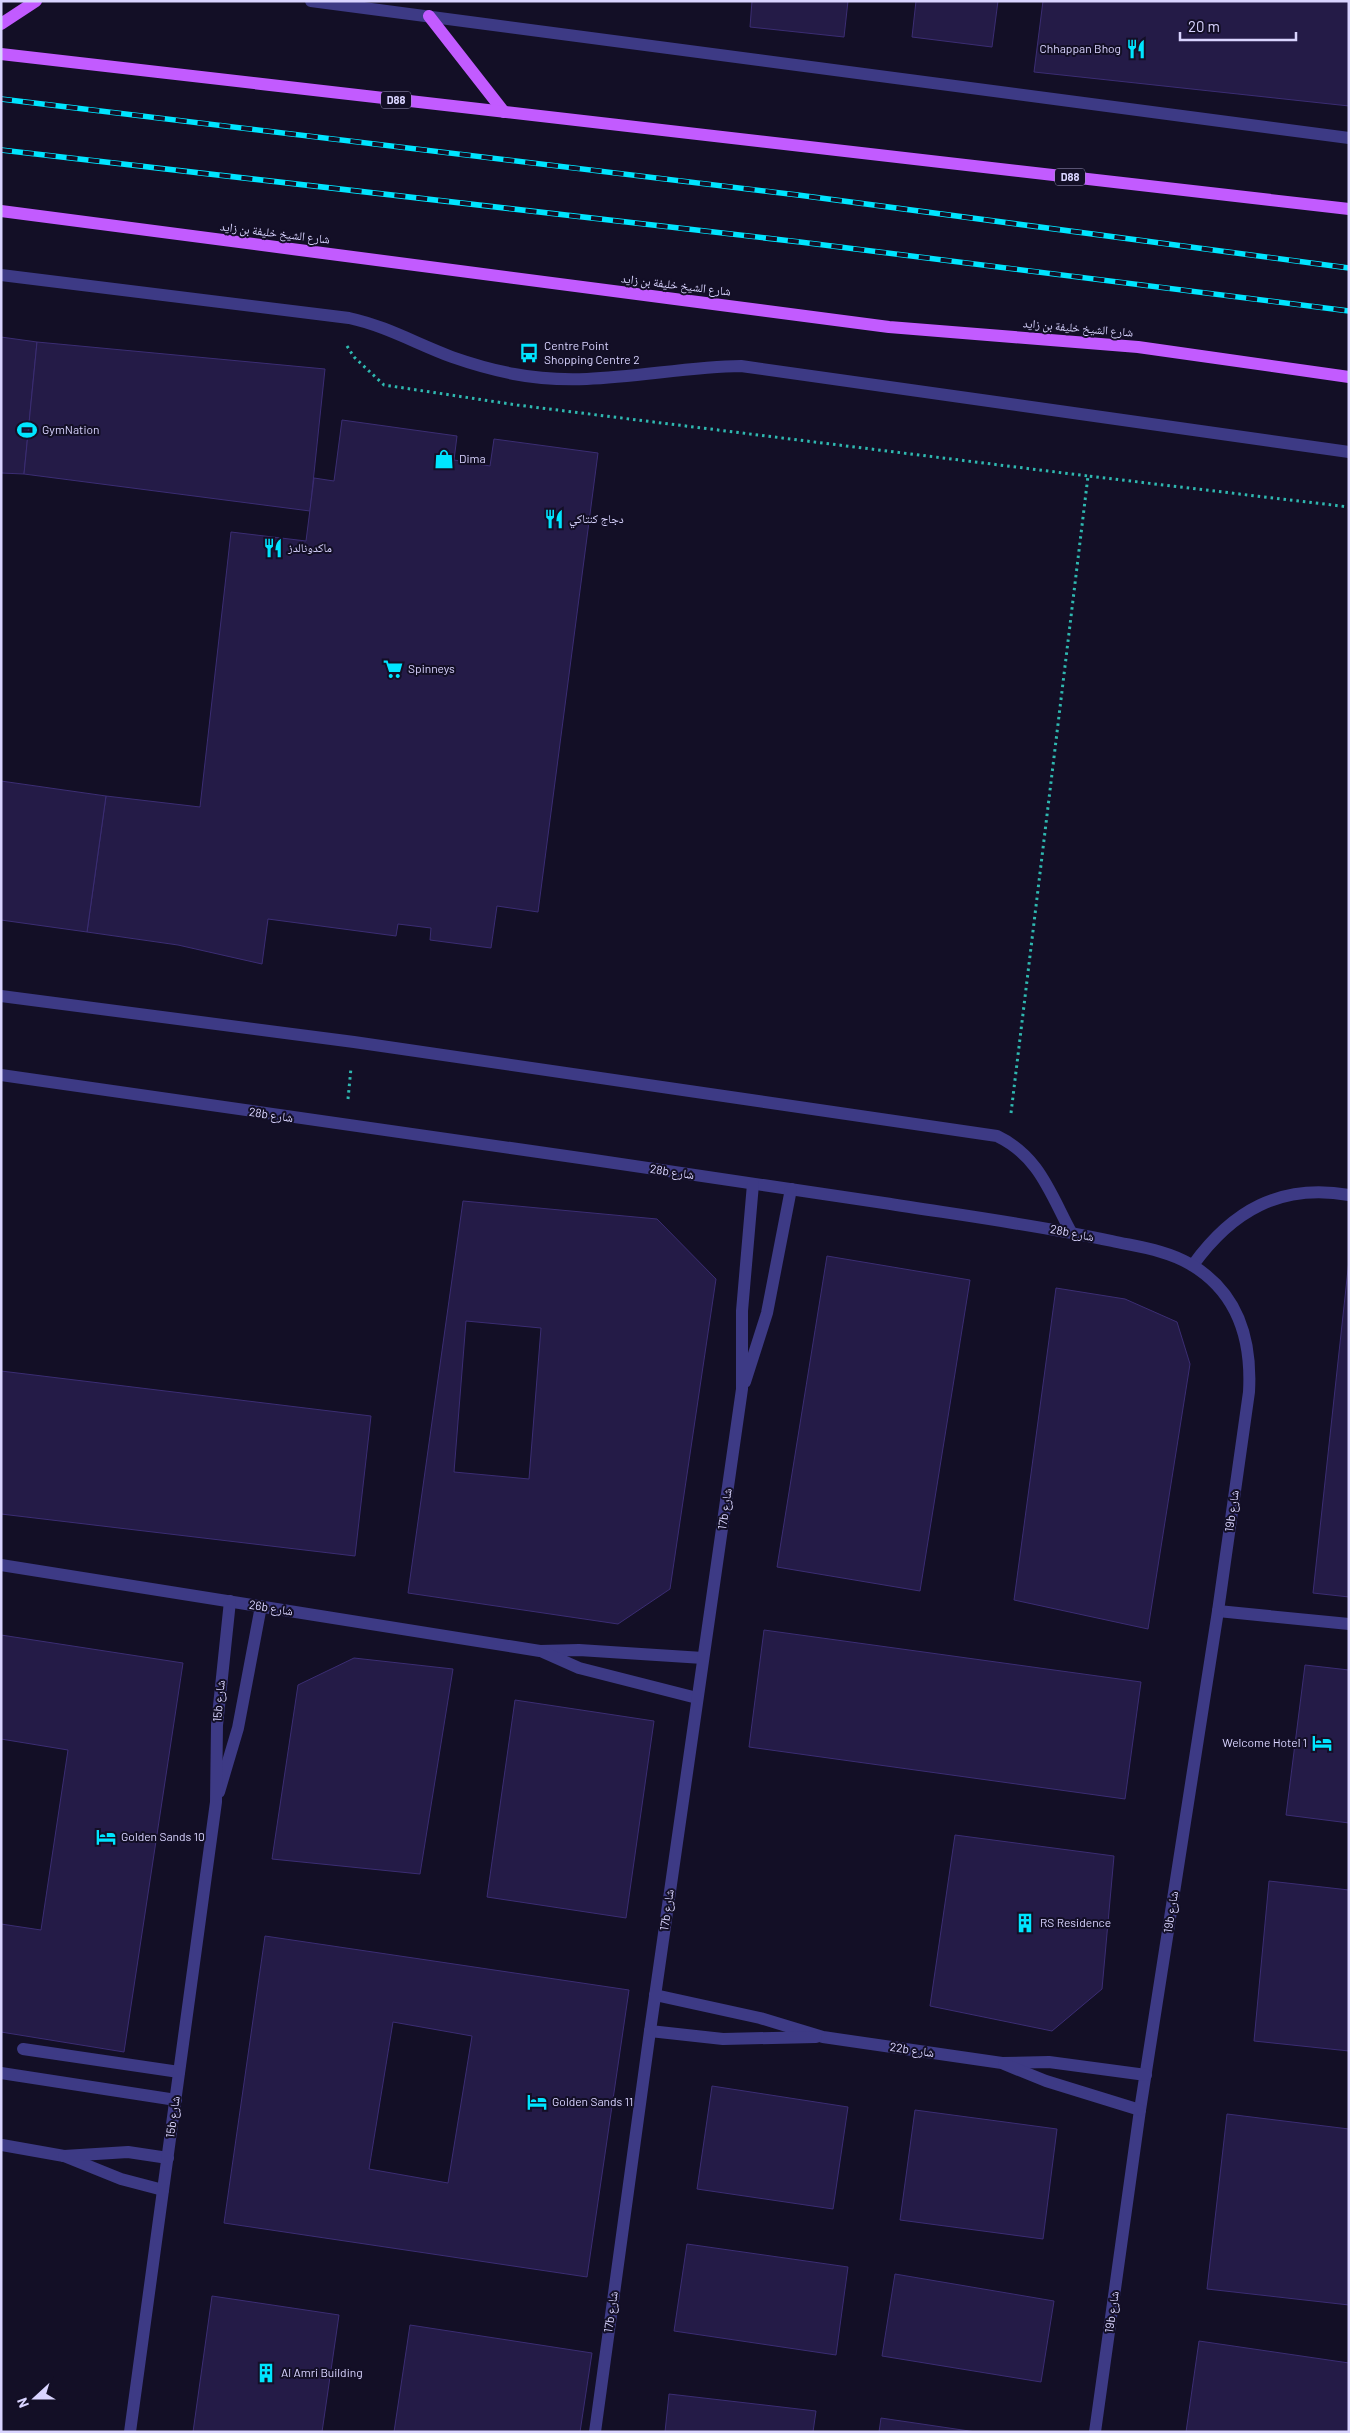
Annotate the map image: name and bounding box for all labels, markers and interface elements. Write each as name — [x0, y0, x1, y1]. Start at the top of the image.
scale bar — [1180, 10, 1296, 42]
text: 20 m — [1188, 17, 1220, 35]
restaurant icon: Chhappan Bhog — [1125, 38, 1147, 60]
place label: Chhappan Bhog — [1040, 41, 1121, 55]
road number: D88 — [381, 92, 411, 108]
road number: D88 — [1055, 168, 1085, 186]
street label: شارع الشيخ خليفة بن زايد — [219, 218, 331, 248]
street label: شارع الشيخ خليفة بن زايد — [620, 270, 732, 300]
street label: شارع الشيخ خليفة بن زايد — [1022, 315, 1134, 341]
place label: Centre Point Shopping Centre 2 — [544, 338, 640, 366]
bus stop icon: Centre Point Shopping Centre 2 — [518, 342, 540, 364]
sports icon: GymNation — [16, 419, 38, 441]
place label: GymNation — [42, 422, 99, 436]
shop icon: Dima — [433, 448, 455, 470]
place label: Dima — [459, 451, 486, 465]
restaurant icon: دجاج كنتاكي — [543, 508, 565, 530]
place label: دجاج كنتاكي — [569, 511, 624, 529]
restaurant icon: ماكدونالدز — [262, 537, 284, 559]
place label: ماكدونالدز — [287, 540, 332, 554]
supermarket icon: Spinneys — [382, 658, 404, 680]
place label: Spinneys — [408, 661, 455, 675]
street label: 28b شارع — [248, 1104, 294, 1126]
street label: 28b شارع — [649, 1161, 695, 1183]
street label: 28b شارع — [1049, 1221, 1095, 1245]
street label: 17b شارع — [714, 1487, 736, 1531]
street label: 19b شارع — [1221, 1489, 1243, 1533]
street label: 26b شارع — [248, 1597, 294, 1619]
street label: 15b شارع — [209, 1679, 229, 1723]
hotel icon: Welcome Hotel 1 — [1311, 1732, 1333, 1754]
place label: Welcome Hotel 1 — [1222, 1735, 1307, 1749]
hotel icon: Golden Sands 10 — [95, 1826, 117, 1848]
place label: Golden Sands 10 — [121, 1829, 205, 1843]
street label: 17b شارع — [656, 1888, 678, 1932]
street label: 19b شارع — [1160, 1890, 1182, 1934]
building icon: RS Residence — [1014, 1912, 1036, 1934]
place label: RS Residence — [1040, 1915, 1111, 1929]
street label: 22b شارع — [889, 2039, 935, 2061]
hotel icon: Golden Sands 11 — [526, 2091, 548, 2113]
place label: Golden Sands 11 — [552, 2094, 633, 2108]
street label: 15b شارع — [162, 2095, 184, 2139]
street label: 17b شارع — [600, 2290, 622, 2334]
street label: 19b شارع — [1101, 2290, 1123, 2334]
building icon: Al Amri Building — [255, 2362, 277, 2384]
place label: Al Amri Building — [281, 2365, 363, 2379]
north arrow — [10, 2373, 60, 2423]
text: N — [13, 2395, 32, 2410]

